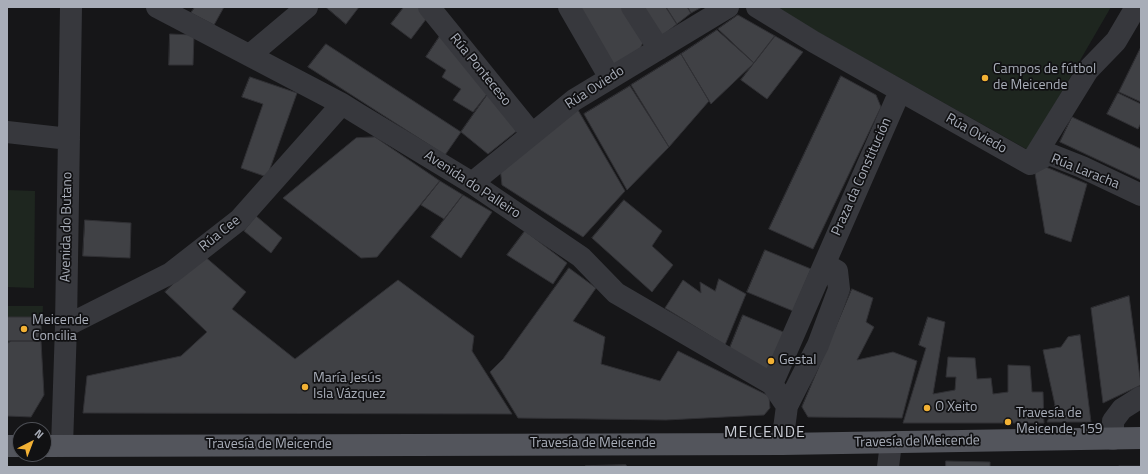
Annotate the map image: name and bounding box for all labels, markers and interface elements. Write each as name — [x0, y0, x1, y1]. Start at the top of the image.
street label: Rúa Ponteceso — [446, 30, 514, 110]
place label: Campos de fútbol de Meicende — [993, 62, 1096, 94]
street label: Rúa Oviedo — [562, 63, 628, 113]
marker: Campos de fútbol de Meicende — [980, 73, 990, 83]
street label: Rúa Oviedo — [943, 110, 1009, 158]
street label: Praza da Constitución — [828, 115, 896, 239]
street label: Avenida do Palleiro — [421, 148, 523, 222]
street label: Rúa Laracha — [1048, 151, 1122, 193]
street label: Avenida do Butano — [58, 172, 76, 282]
street label: Rúa Cee — [196, 212, 244, 256]
place label: Meicende Concilia — [32, 313, 89, 346]
marker: Meicende Concilia — [19, 324, 29, 334]
place label: Gestal — [779, 353, 816, 369]
marker: Gestal — [766, 356, 776, 366]
place label: María Jesús Isla Vázquez — [313, 371, 386, 404]
marker: María Jesús Isla Vázquez — [300, 382, 310, 392]
place label: O Xeito — [935, 400, 977, 416]
marker: O Xeito — [922, 403, 932, 413]
place label: Travesía de Meicende, 159 — [1016, 406, 1103, 438]
marker: Travesía de Meicende, 159 — [1003, 417, 1013, 427]
north arrow — [12, 422, 52, 462]
district label: MEICENDE — [724, 423, 806, 443]
text: N — [31, 425, 48, 442]
street label: Travesía de Meicende — [854, 433, 980, 451]
street label: Travesía de Meicende — [530, 436, 656, 452]
street label: Travesía de Meicende — [206, 437, 332, 453]

